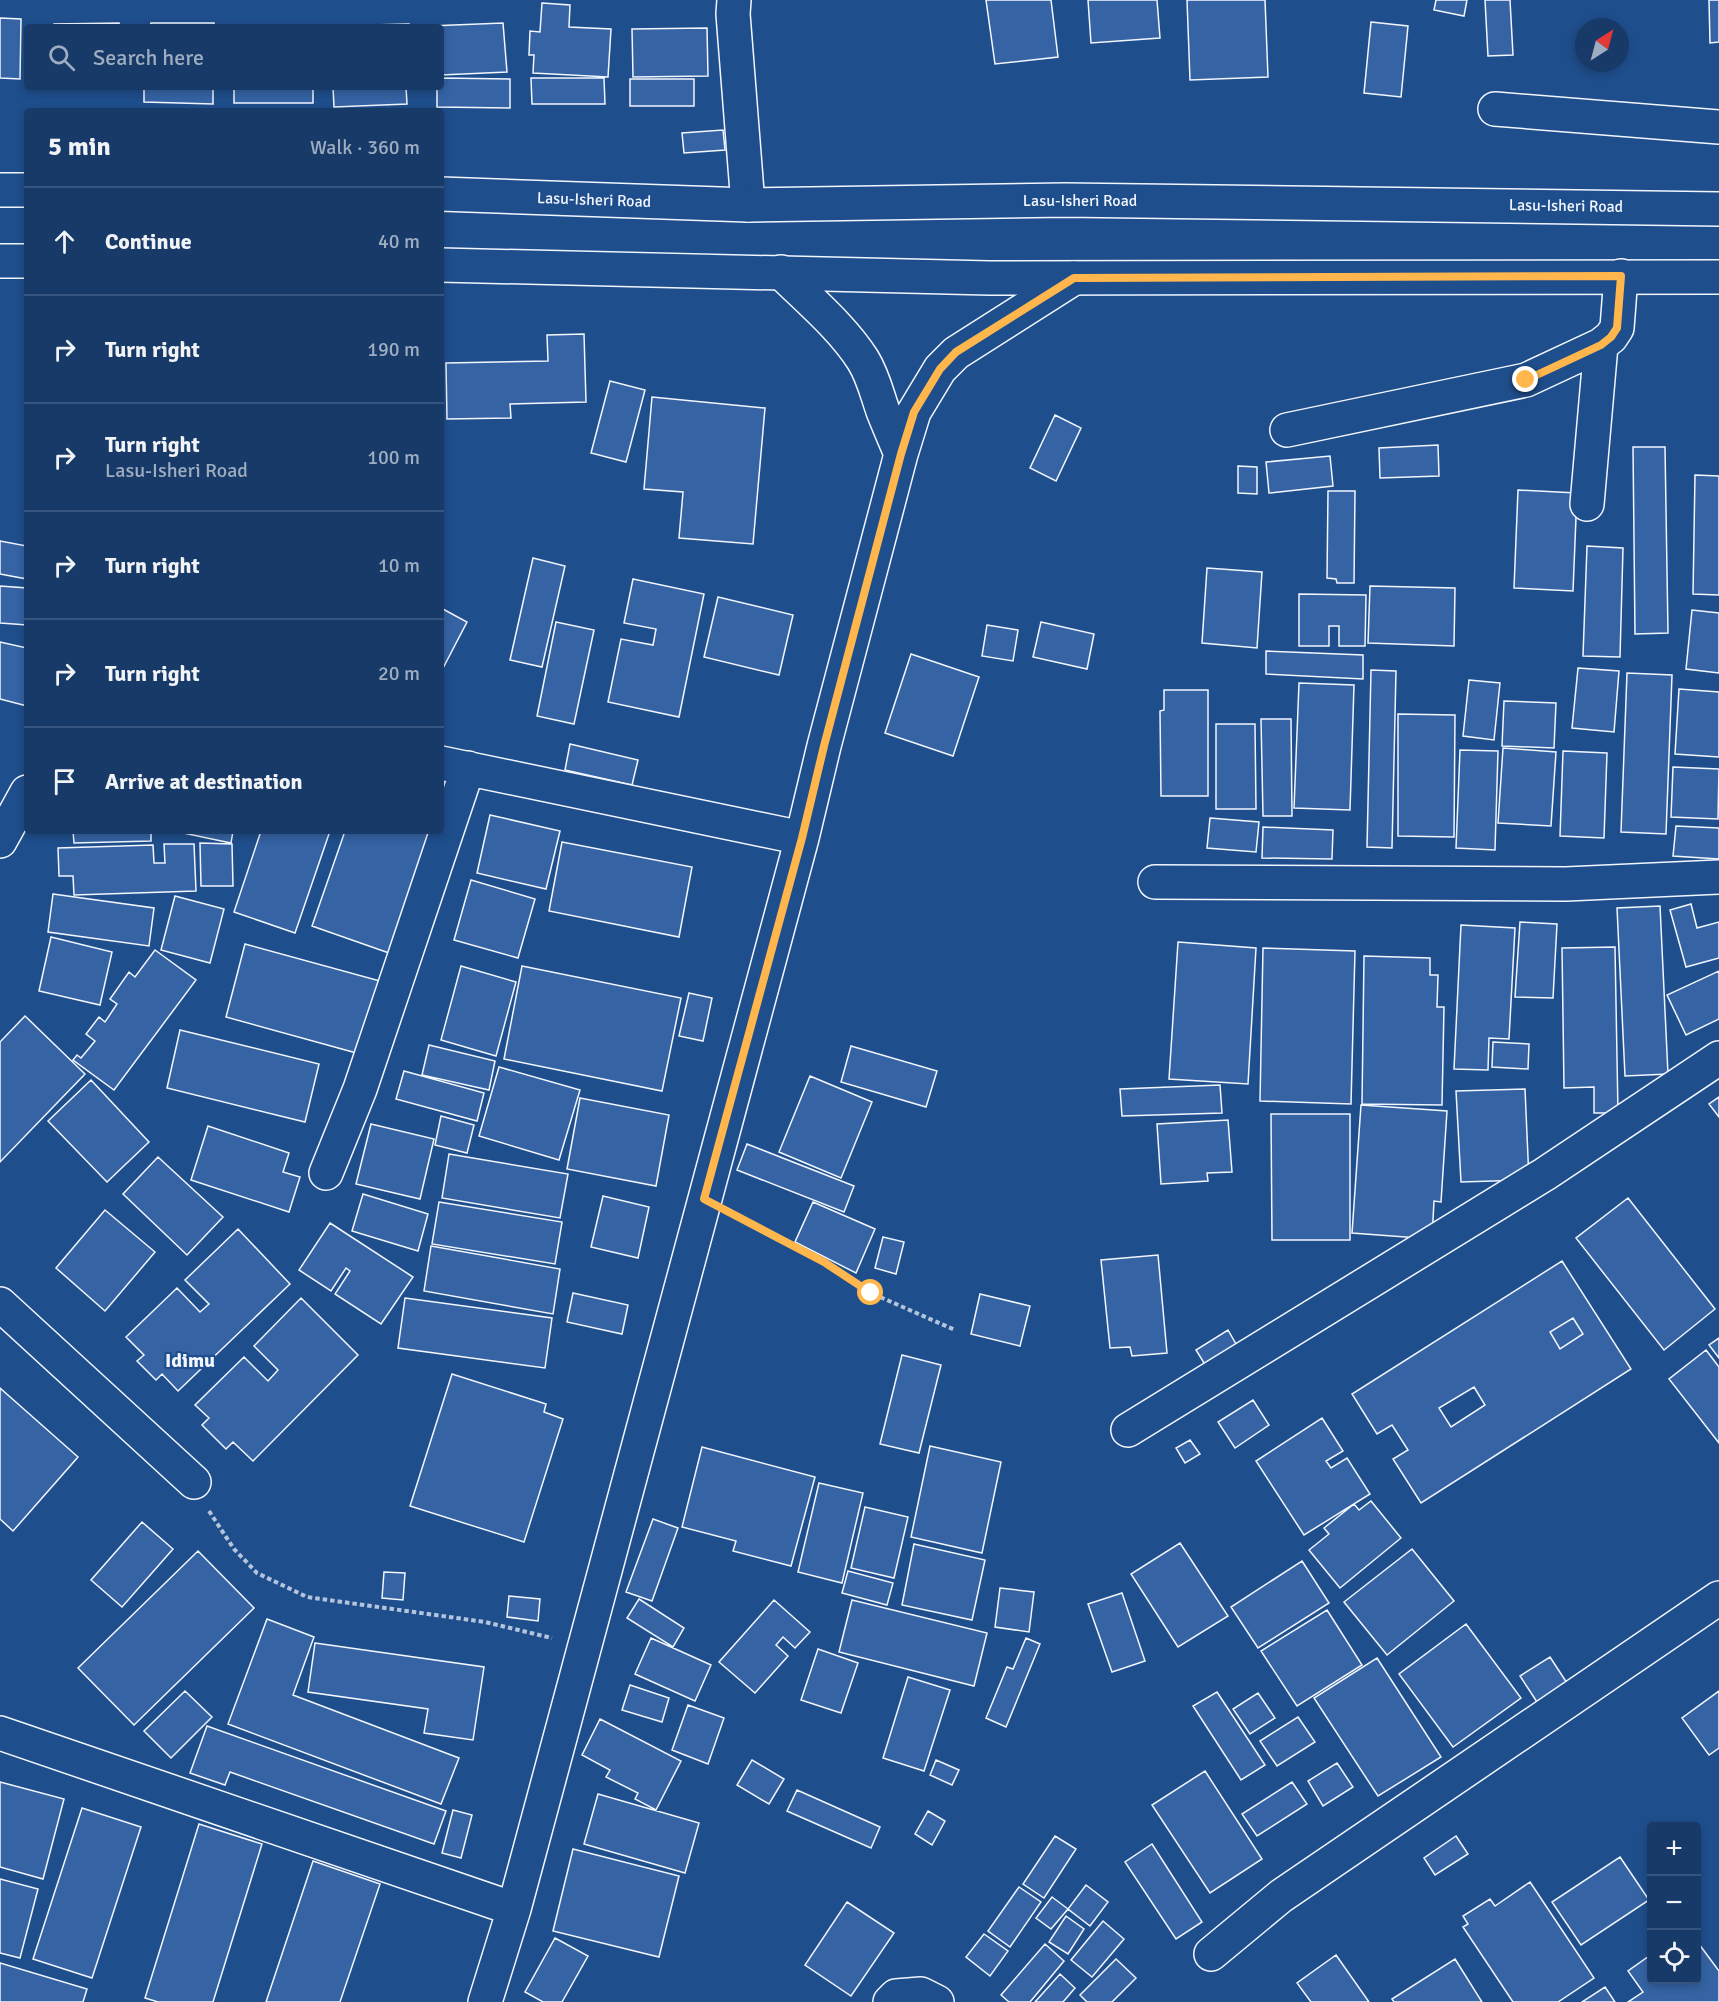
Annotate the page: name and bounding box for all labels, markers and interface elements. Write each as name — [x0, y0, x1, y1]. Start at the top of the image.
north arrow — [1575, 18, 1629, 72]
search box — [24, 24, 444, 90]
icon: search — [45, 41, 78, 74]
text: Search here — [93, 44, 204, 71]
text: 5 min — [48, 131, 111, 163]
text: Walk · 360 m — [310, 135, 420, 160]
street label: Lasu-Isheri Road — [537, 188, 651, 212]
street label: Lasu-Isheri Road — [1023, 191, 1137, 211]
street label: Lasu-Isheri Road — [1509, 195, 1623, 217]
icon: ahead — [48, 225, 81, 258]
text: Continue — [105, 228, 192, 255]
text: 40 m — [378, 229, 420, 254]
icon: right — [48, 333, 81, 366]
text: Turn right — [105, 336, 200, 363]
text: 190 m — [367, 337, 420, 362]
route end — [1512, 366, 1538, 392]
text: Turn right — [105, 431, 200, 458]
icon: right — [48, 441, 81, 474]
text: 100 m — [367, 445, 420, 470]
text: Lasu-Isheri Road — [105, 458, 248, 483]
icon: right — [48, 549, 81, 582]
text: Turn right — [105, 552, 200, 579]
text: 10 m — [378, 553, 420, 578]
icon: right — [48, 657, 81, 690]
text: Turn right — [105, 660, 200, 687]
text: 20 m — [378, 661, 420, 686]
icon: arrive — [48, 765, 81, 798]
text: Arrive at destination — [105, 768, 302, 795]
route start — [857, 1279, 883, 1305]
district label: Idimu — [165, 1348, 215, 1373]
map controls — [1647, 1822, 1701, 1984]
button: + — [1647, 1822, 1701, 1876]
button: − — [1647, 1876, 1701, 1930]
button: locate — [1647, 1930, 1701, 1984]

